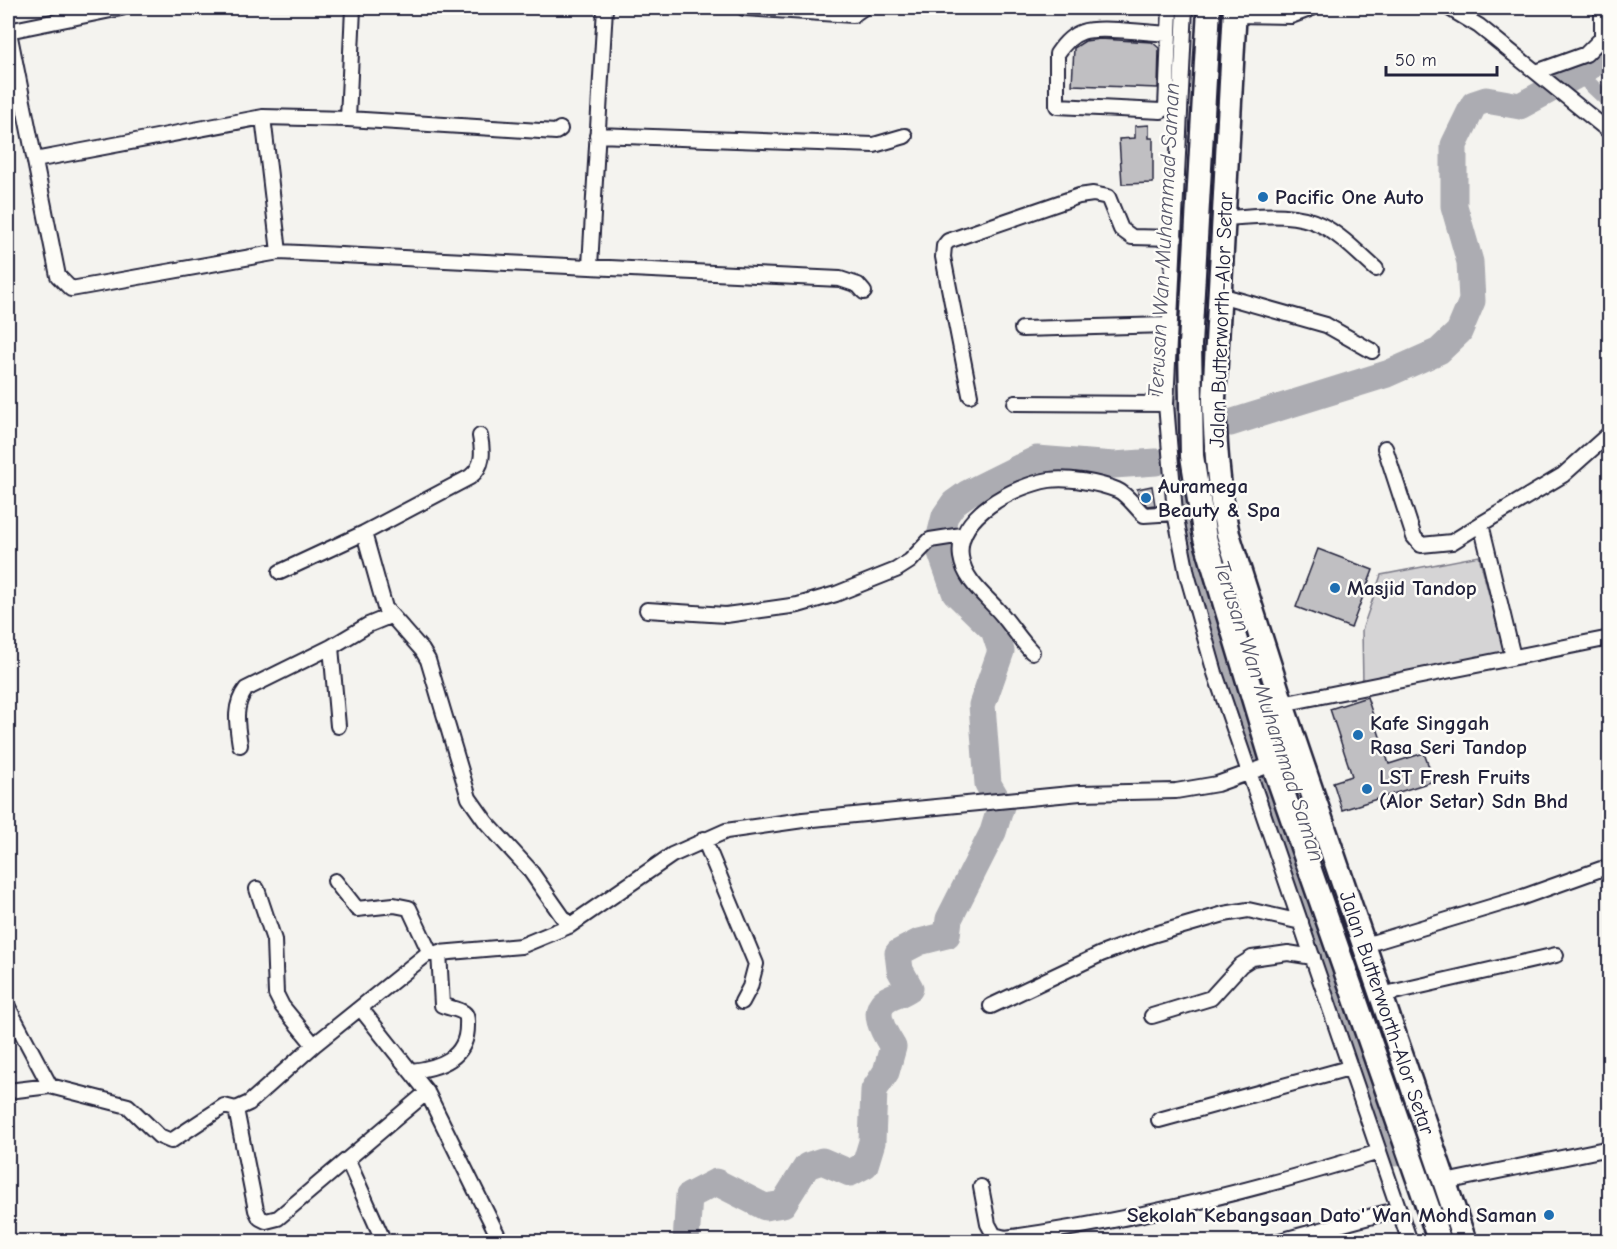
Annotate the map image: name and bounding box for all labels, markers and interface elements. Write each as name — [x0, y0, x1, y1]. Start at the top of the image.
scale bar — [1386, 39, 1497, 77]
text: 50 m — [1395, 50, 1437, 71]
water label: Terusan Wan Muhammad Saman — [1143, 82, 1185, 398]
place label: Pacific One Auto — [1275, 185, 1424, 209]
marker: Pacific One Auto — [1256, 190, 1270, 204]
street label: Jalan Butterworth-Alor Setar — [1205, 191, 1237, 448]
place label: Auramega Beauty & Spa — [1158, 474, 1280, 522]
marker: Auramega Beauty & Spa — [1139, 491, 1153, 505]
water label: Terusan Wan Muhammad Saman — [1208, 557, 1330, 865]
place label: Masjid Tandop — [1347, 576, 1477, 600]
marker: Masjid Tandop — [1328, 581, 1342, 595]
place label: Kafe Singgah Rasa Seri Tandop — [1370, 711, 1527, 759]
marker: Kafe Singgah Rasa Seri Tandop — [1351, 728, 1365, 742]
place label: LST Fresh Fruits (Alor Setar) Sdn Bhd — [1379, 765, 1568, 813]
marker: LST Fresh Fruits (Alor Setar) Sdn Bhd — [1360, 782, 1374, 796]
street label: Jalan Butterworth-Alor Setar — [1334, 888, 1440, 1138]
place label: Sekolah Kebangsaan Dato' Wan Mohd Saman — [1127, 1203, 1537, 1227]
marker: Sekolah Kebangsaan Dato' Wan Mohd Saman — [1542, 1208, 1556, 1222]

